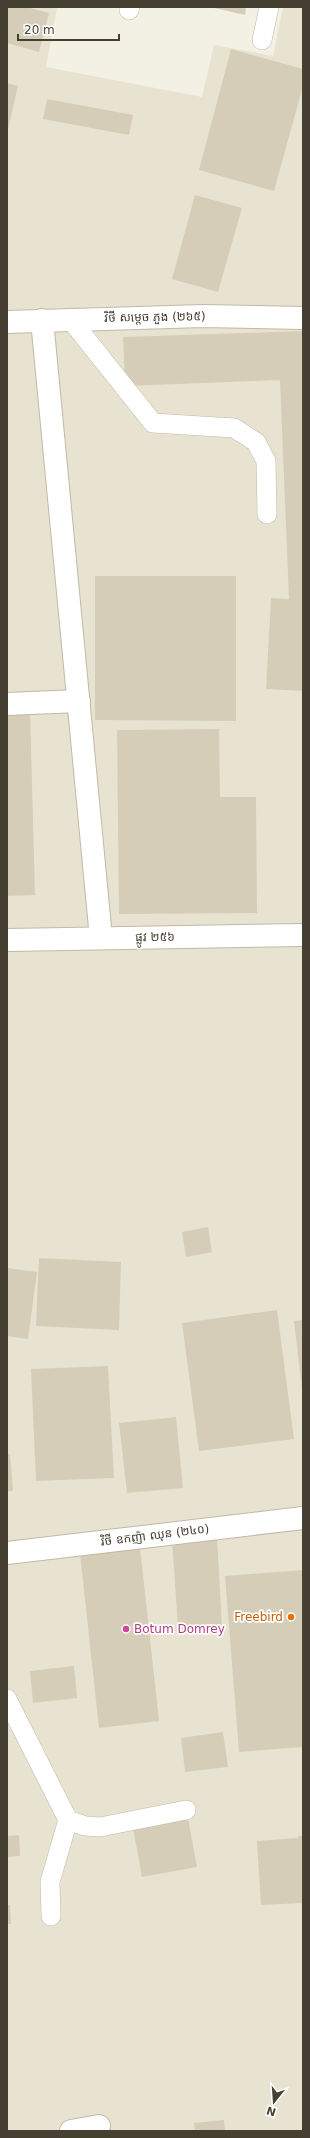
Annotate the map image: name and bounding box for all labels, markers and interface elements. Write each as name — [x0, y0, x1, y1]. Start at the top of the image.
scale bar — [18, 16, 119, 42]
text: 20 m — [24, 23, 55, 37]
street label: វិថី សម្តេច ភួង (២៦៥) — [104, 309, 206, 325]
street label: ផ្លូវ ២៥៦ — [135, 930, 175, 948]
street label: វិថី ឧកញ៉ា ឈុន (២៤០) — [100, 1521, 210, 1549]
place label: Freebird — [234, 1610, 283, 1624]
marker: Freebird — [286, 1612, 296, 1622]
place label: Botum Domrey — [134, 1622, 225, 1636]
marker: Botum Domrey — [121, 1624, 131, 1634]
north arrow — [254, 2082, 294, 2122]
text: N — [265, 2104, 278, 2119]

